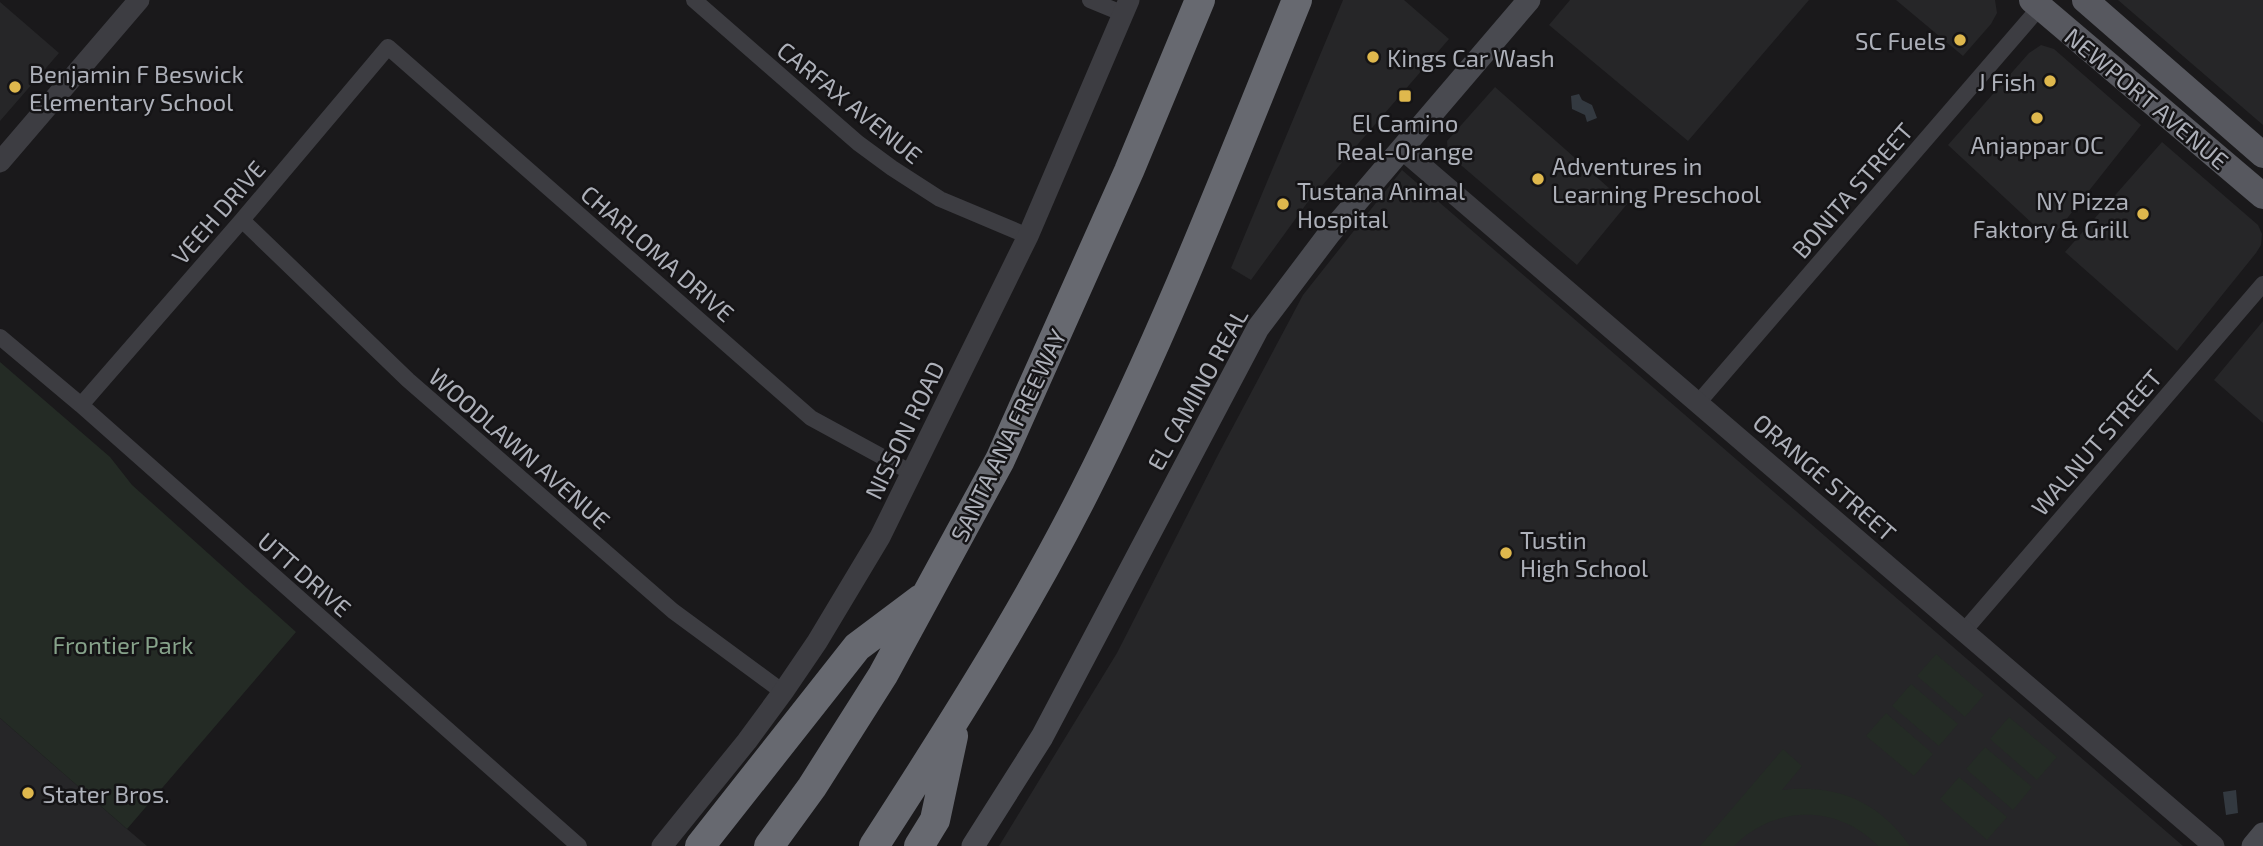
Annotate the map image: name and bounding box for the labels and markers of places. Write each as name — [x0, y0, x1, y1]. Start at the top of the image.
place label: SC Fuels — [1855, 26, 1946, 55]
marker: SC Fuels — [1952, 32, 1968, 48]
place label: Kings Car Wash — [1387, 43, 1555, 72]
marker: Kings Car Wash — [1365, 49, 1381, 65]
place label: Benjamin F Beswick Elementary School — [29, 59, 244, 116]
place label: J Fish — [1977, 67, 2036, 96]
marker: J Fish — [2042, 73, 2058, 89]
marker: Benjamin F Beswick Elementary School — [7, 79, 23, 95]
marker: El Camino Real-Orange — [1397, 88, 1413, 104]
place label: El Camino Real-Orange — [1336, 108, 1474, 165]
marker: Anjappar OC — [2029, 110, 2045, 126]
place label: Anjappar OC — [1970, 130, 2104, 159]
place label: Adventures in Learning Preschool — [1552, 151, 1761, 208]
marker: Adventures in Learning Preschool — [1530, 171, 1546, 187]
place label: Tustana Animal Hospital — [1297, 176, 1465, 233]
place label: NY Pizza Faktory & Grill — [1973, 186, 2129, 243]
marker: Tustana Animal Hospital — [1275, 196, 1291, 212]
marker: NY Pizza Faktory & Grill — [2135, 206, 2151, 222]
place label: Tustin High School — [1520, 525, 1648, 582]
marker: Tustin High School — [1498, 545, 1514, 561]
place label: Stater Bros. — [42, 779, 170, 808]
marker: Stater Bros. — [20, 785, 36, 801]

